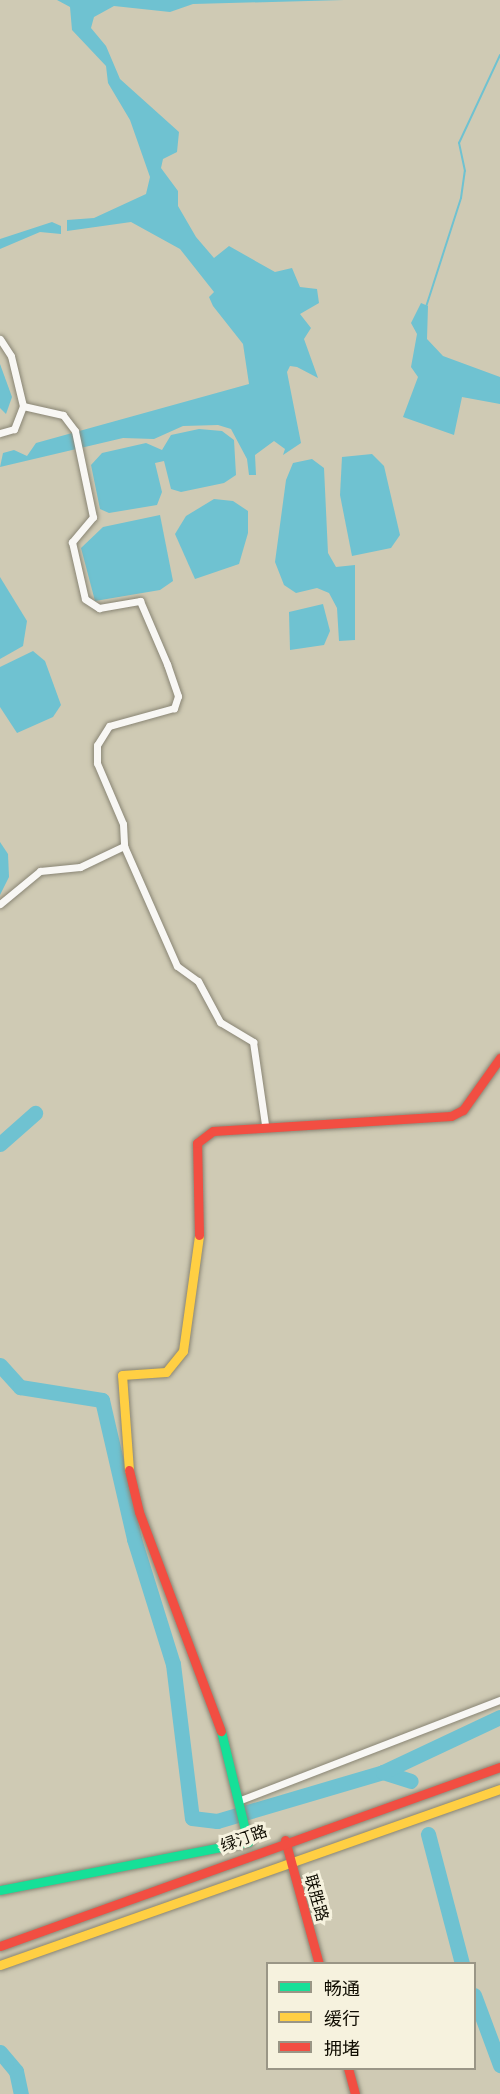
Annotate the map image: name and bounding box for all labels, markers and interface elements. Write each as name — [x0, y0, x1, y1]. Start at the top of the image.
street label: 绿汀路 — [218, 1822, 270, 1856]
street label: 联胜路 — [300, 1872, 332, 1924]
legend — [266, 1962, 476, 2070]
text: 畅通 — [324, 1978, 360, 2000]
text: 缓行 — [324, 2008, 360, 2030]
text: 拥堵 — [324, 2038, 360, 2060]

